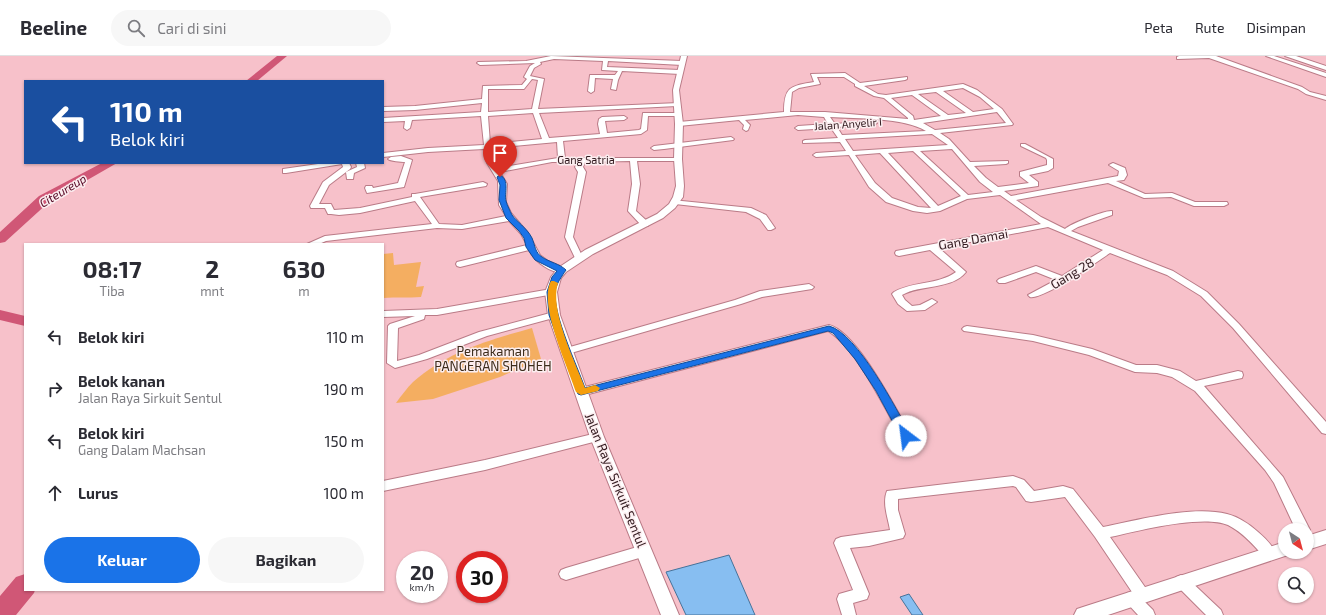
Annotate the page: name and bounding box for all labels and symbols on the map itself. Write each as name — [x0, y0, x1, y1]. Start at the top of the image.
street label: Jalan Anyelir I — [814, 115, 882, 132]
pin — [483, 136, 517, 177]
street label: Gang Satria — [557, 153, 615, 166]
water label: Citeureup — [36, 171, 89, 210]
street label: Gang Damai — [937, 225, 1009, 253]
street label: Gang 28 — [1047, 254, 1097, 292]
park label: Pemakaman PANGERAN SHOHEH — [434, 343, 552, 374]
street label: Jalan Raya Sirkuit Sentul — [582, 410, 650, 550]
position arrow — [885, 415, 927, 457]
north arrow — [1278, 523, 1314, 559]
speed limit sign: 30 — [456, 551, 508, 603]

